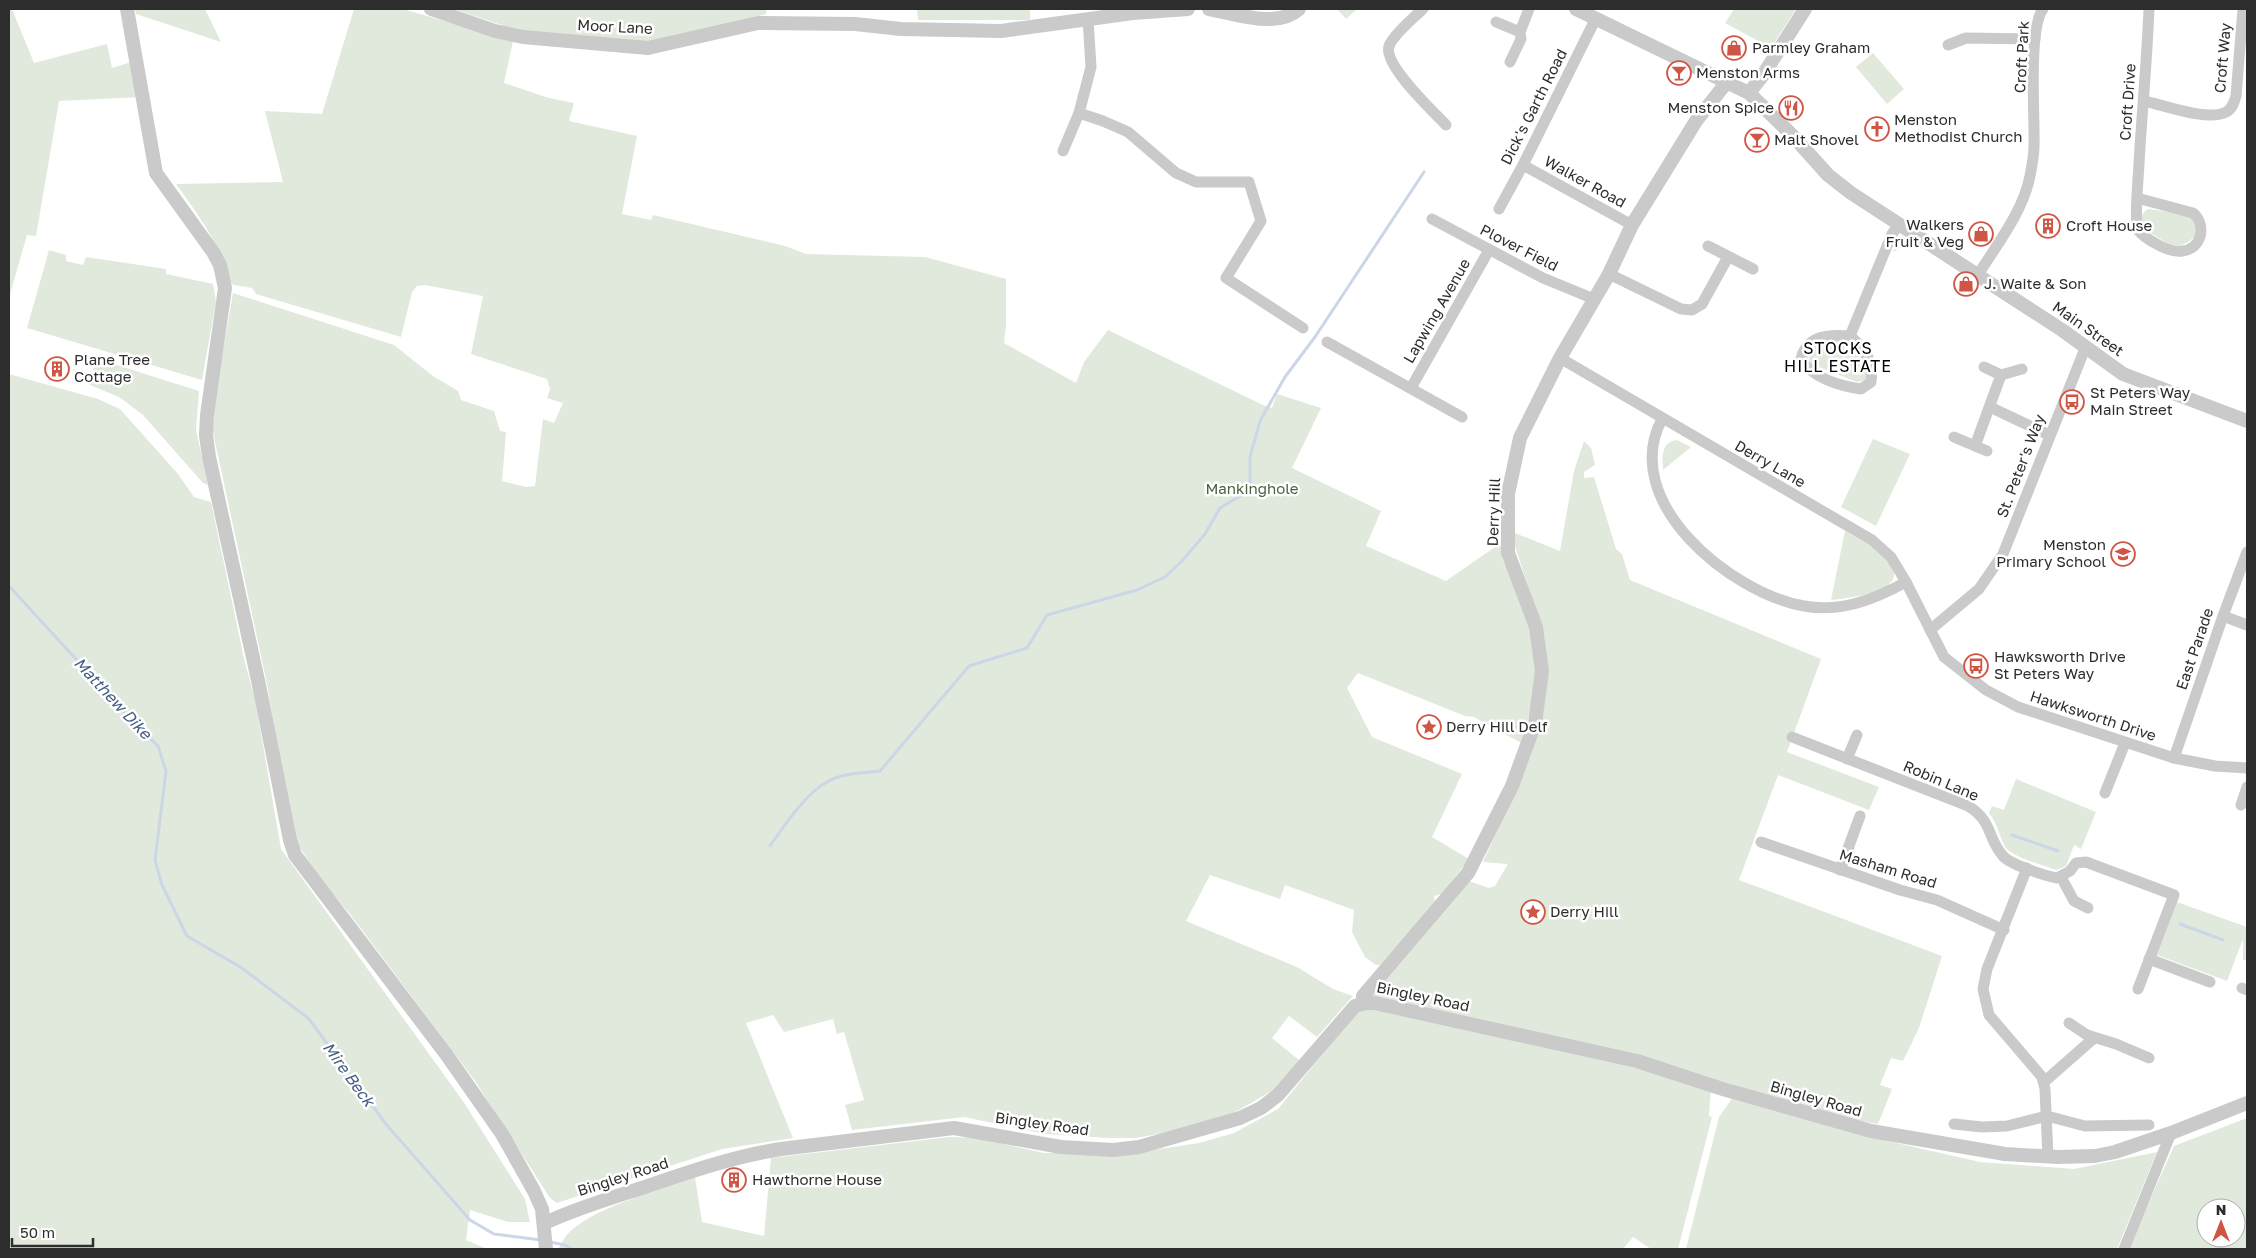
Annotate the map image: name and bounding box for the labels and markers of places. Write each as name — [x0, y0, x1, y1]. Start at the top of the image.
shop icon: Parmley Graham — [1721, 35, 1747, 61]
place label: Parmley Graham — [1752, 38, 1870, 56]
bar icon: Menston Arms — [1666, 60, 1692, 86]
place label: Menston Arms — [1696, 63, 1800, 81]
restaurant icon: Menston Spice — [1778, 95, 1804, 121]
place label: Menston Spice — [1668, 98, 1774, 116]
place label: Menston Methodist Church — [1894, 110, 2022, 145]
church icon: Menston Methodist Church — [1864, 116, 1890, 142]
bar icon: Malt Shovel — [1744, 127, 1770, 153]
place label: Malt Shovel — [1774, 130, 1859, 148]
building icon: Croft House — [2035, 213, 2061, 239]
place label: Walkers Fruit & Veg — [1886, 215, 1964, 250]
place label: Croft House — [2066, 216, 2153, 234]
shop icon: Walkers Fruit & Veg — [1968, 221, 1994, 247]
shop icon: J. Waite & Son — [1953, 271, 1979, 297]
place label: J. Waite & Son — [1984, 274, 2087, 292]
place label: Plane Tree Cottage — [74, 350, 150, 385]
building icon: Plane Tree Cottage — [44, 356, 70, 382]
place label: St Peters Way Main Street — [2090, 383, 2191, 418]
bus stop icon: St Peters Way Main Street — [2059, 389, 2085, 415]
place label: Menston Primary School — [1996, 535, 2106, 570]
school or university icon: Menston Primary School — [2110, 541, 2136, 567]
place label: Hawksworth Drive St Peters Way — [1994, 647, 2126, 682]
bus stop icon: Hawksworth Drive St Peters Way — [1963, 653, 1989, 679]
place icon: Derry Hill Delf — [1416, 714, 1442, 740]
place label: Derry Hill Delf — [1446, 717, 1548, 735]
place icon: Derry Hill — [1520, 899, 1546, 925]
place label: Derry Hill — [1550, 902, 1619, 920]
building icon: Hawthorne House — [721, 1167, 747, 1193]
place label: Hawthorne House — [752, 1170, 882, 1188]

